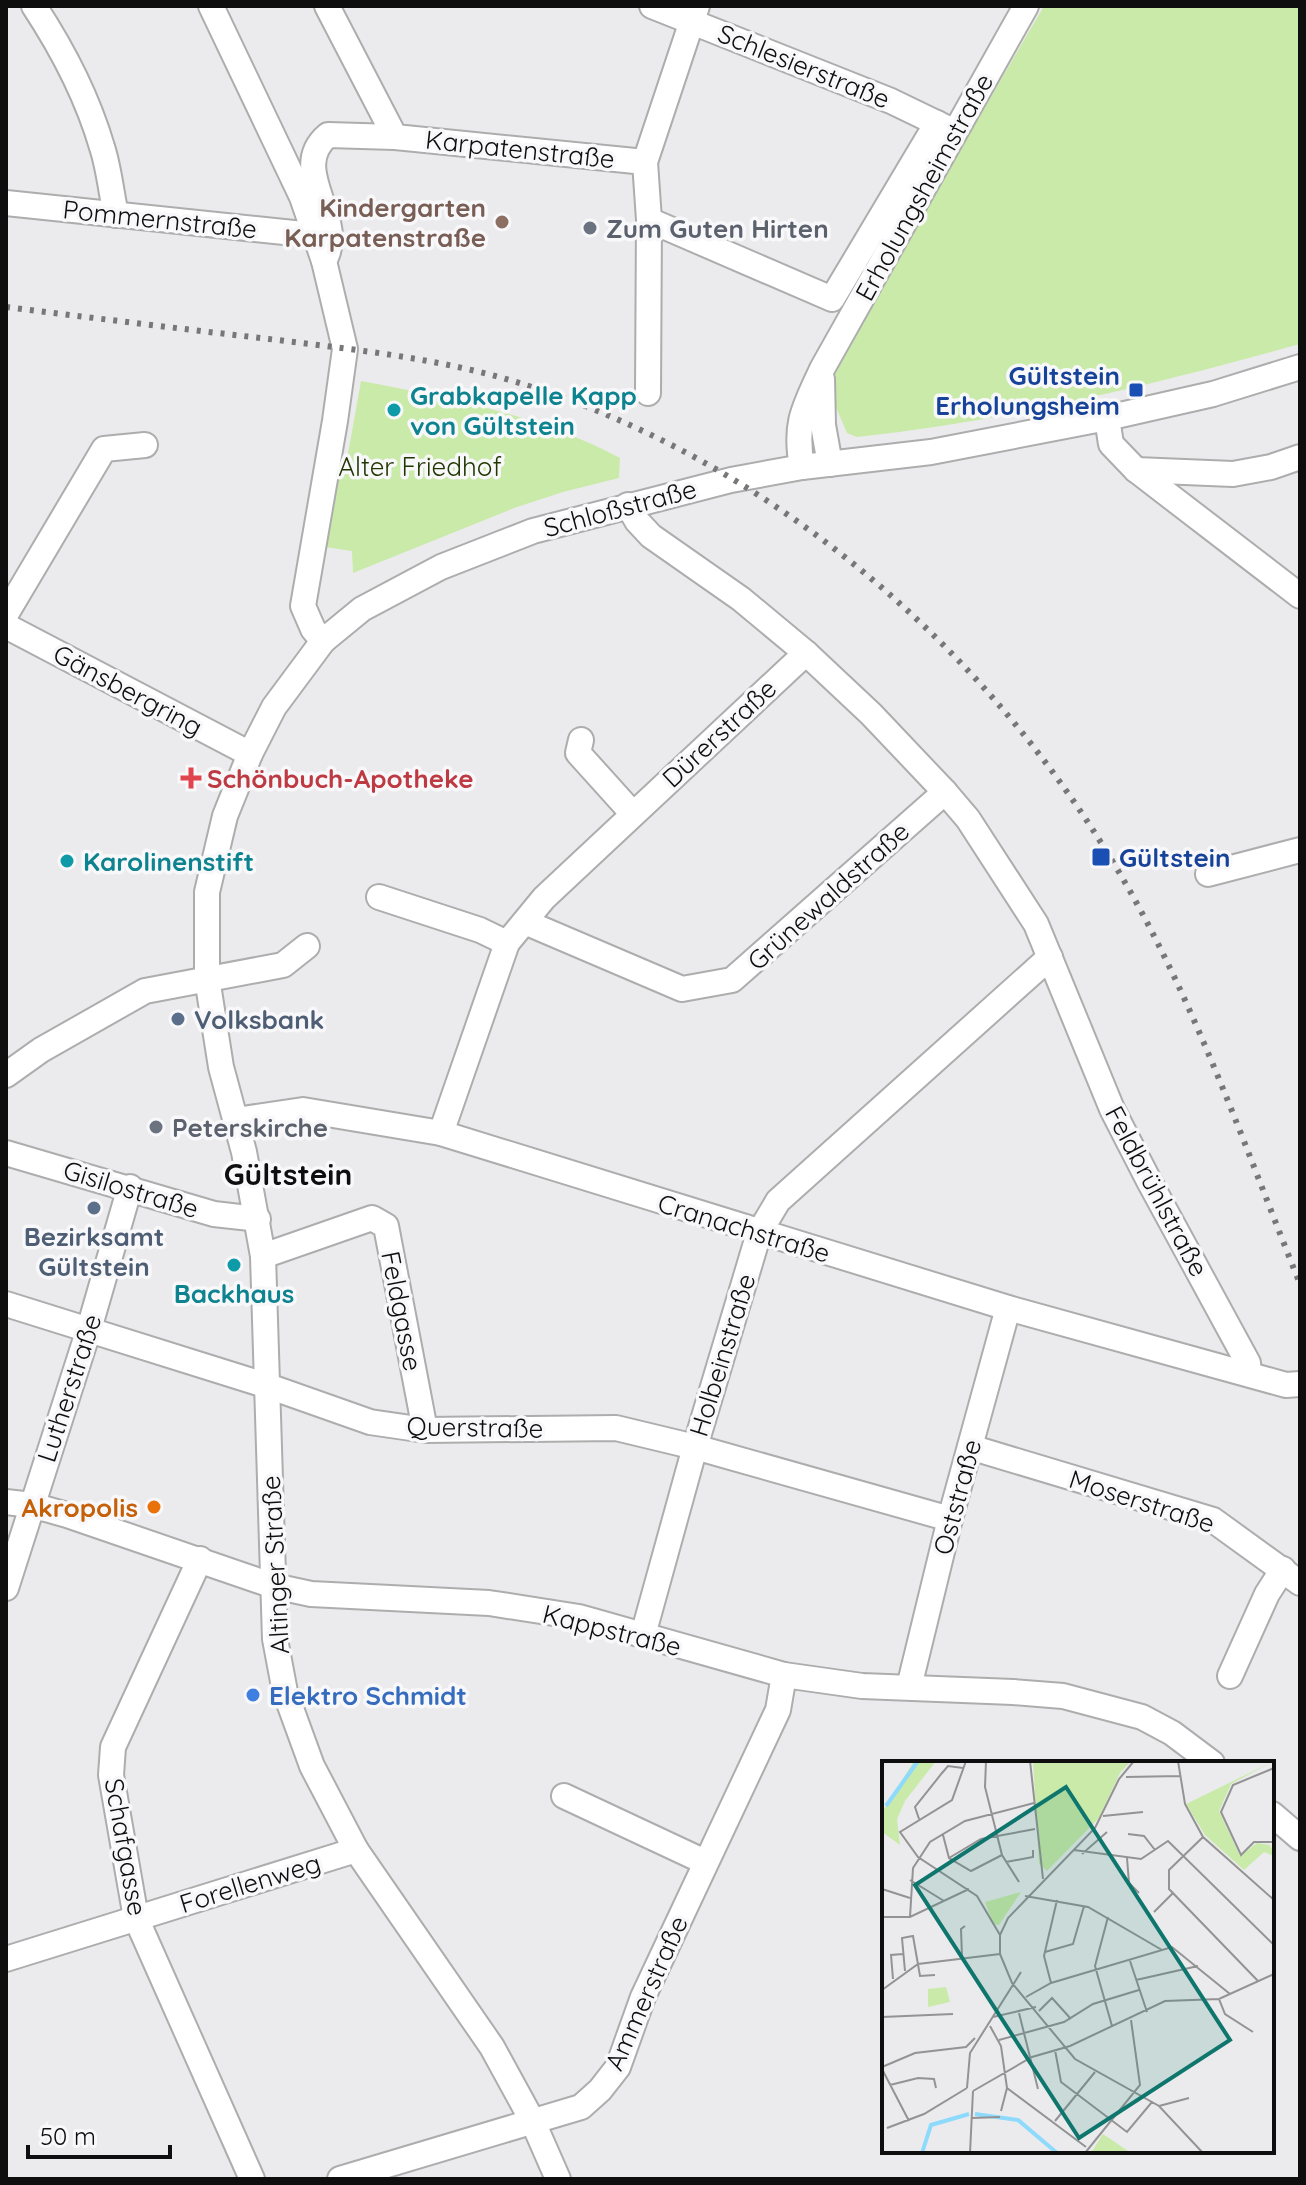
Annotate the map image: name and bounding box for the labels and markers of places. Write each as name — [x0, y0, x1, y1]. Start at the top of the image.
place label: Kindergarten Karpatenstraße — [284, 191, 486, 254]
place label: Zum Guten Hirten — [606, 212, 829, 245]
marker: Kindergarten Karpatenstraße — [493, 213, 511, 231]
marker: Zum Guten Hirten — [581, 219, 599, 237]
place label: Gültstein Erholungsheim — [935, 359, 1120, 422]
place label: Grabkapelle Kapp von Gültstein — [410, 379, 637, 442]
marker: Gültstein Erholungsheim — [1127, 381, 1145, 399]
marker: Grabkapelle Kapp von Gültstein — [385, 401, 403, 419]
place label: Schönbuch-Apotheke — [207, 762, 474, 795]
marker: Schönbuch-Apotheke — [182, 769, 200, 787]
place label: Gültstein — [1119, 841, 1230, 874]
place label: Karolinenstift — [83, 845, 254, 878]
marker: Gültstein — [1090, 846, 1112, 868]
marker: Karolinenstift — [58, 852, 76, 870]
place label: Volksbank — [194, 1003, 324, 1036]
marker: Volksbank — [169, 1010, 187, 1028]
place label: Peterskirche — [172, 1111, 328, 1144]
marker: Peterskirche — [147, 1118, 165, 1136]
marker: Bezirksamt Gültstein — [85, 1199, 103, 1217]
place label: Bezirksamt Gültstein — [24, 1220, 164, 1283]
marker: Backhaus — [225, 1256, 243, 1274]
place label: Backhaus — [174, 1277, 294, 1310]
place label: Akropolis — [21, 1491, 138, 1524]
marker: Akropolis — [145, 1498, 163, 1516]
place label: Elektro Schmidt — [269, 1679, 467, 1712]
marker: Elektro Schmidt — [244, 1686, 262, 1704]

